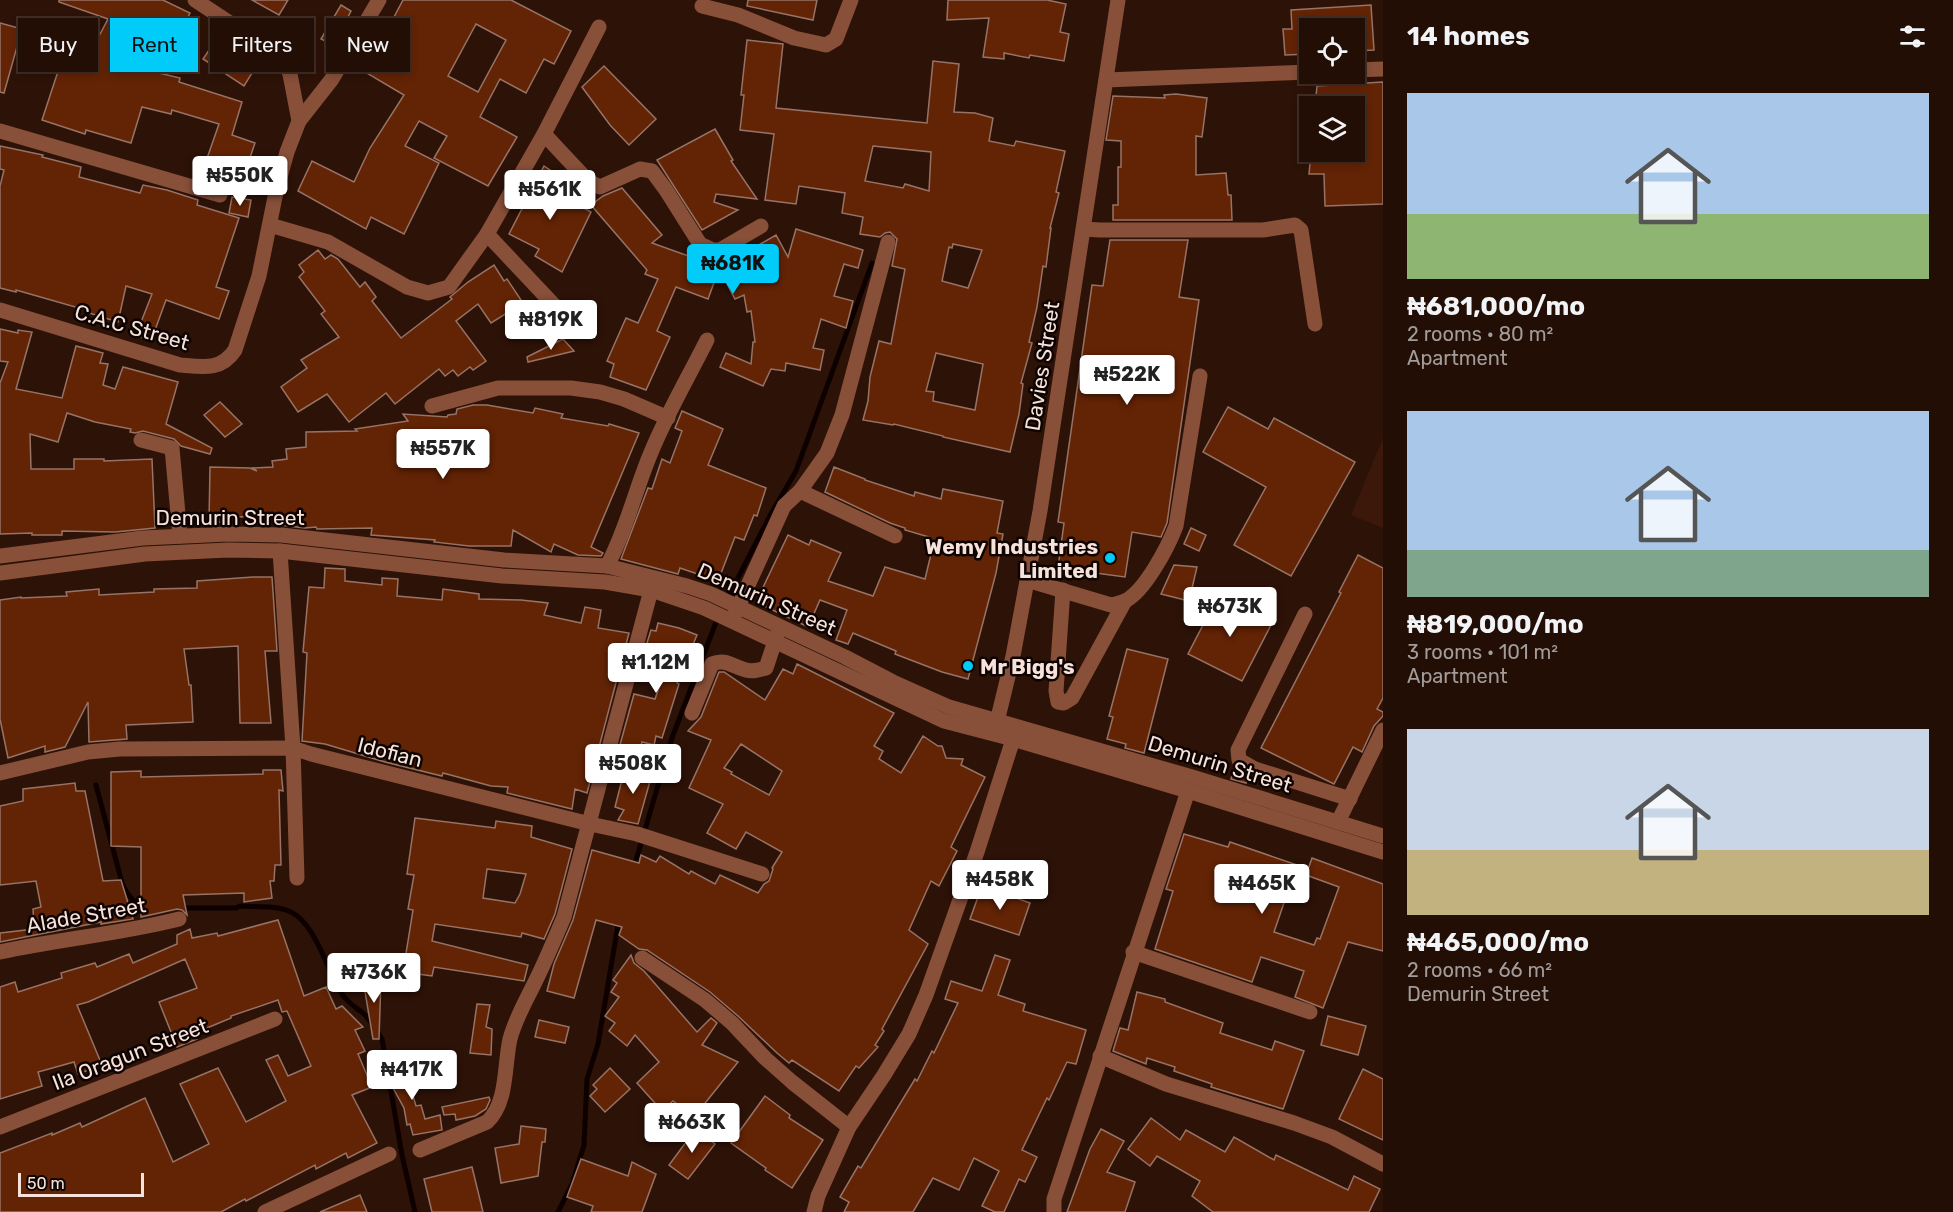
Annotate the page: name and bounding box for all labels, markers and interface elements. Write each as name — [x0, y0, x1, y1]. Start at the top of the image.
chip: Buy — [18, 18, 98, 72]
chip: Rent — [110, 18, 198, 72]
chip: Filters — [210, 18, 314, 72]
chip: New — [326, 18, 410, 72]
map controls — [1299, 18, 1365, 162]
button: locate — [1299, 18, 1365, 84]
icon: filters — [1896, 20, 1929, 53]
text: 14 homes — [1407, 21, 1530, 52]
button: layers — [1299, 96, 1365, 162]
icon: home — [1614, 132, 1722, 240]
pin: ₦550K — [198, 156, 282, 207]
text: ₦550K — [206, 163, 274, 187]
pin: ₦561K — [508, 170, 592, 221]
text: ₦561K — [518, 177, 582, 201]
pin: ₦681K — [691, 244, 775, 295]
text: ₦681K — [701, 251, 765, 275]
text: ₦681,000/mo — [1407, 291, 1585, 322]
street label: C.A.C Street — [72, 299, 192, 355]
street label: Davies Street — [1019, 299, 1065, 433]
pin: ₦819K — [509, 300, 593, 351]
text: ₦819K — [519, 307, 583, 331]
text: 2 rooms · 80 m² — [1407, 322, 1553, 346]
text: Apartment — [1407, 346, 1508, 370]
pin: ₦522K — [1085, 355, 1169, 406]
text: ₦522K — [1094, 362, 1160, 386]
pin: ₦557K — [401, 429, 485, 480]
text: ₦557K — [410, 436, 476, 460]
icon: home — [1614, 450, 1722, 558]
street label: Demurin Street — [155, 505, 305, 530]
place label: Wemy Industries Limited — [925, 534, 1098, 583]
marker: Wemy Industries Limited — [1103, 551, 1117, 565]
street label: Demurin Street — [694, 557, 840, 641]
pin: ₦673K — [1188, 587, 1272, 638]
text: ₦673K — [1198, 594, 1262, 618]
text: ₦819,000/mo — [1407, 609, 1584, 640]
text: 3 rooms · 101 m² — [1407, 640, 1558, 664]
pin: ₦1.12M — [607, 643, 705, 694]
text: ₦1.12M — [622, 650, 690, 674]
place label: Mr Bigg's — [980, 654, 1075, 679]
marker: Mr Bigg's — [961, 659, 975, 673]
text: Apartment — [1407, 664, 1508, 688]
street label: Demurin Street — [1145, 730, 1295, 798]
street label: Idofian — [355, 732, 425, 772]
pin: ₦508K — [591, 744, 675, 795]
text: ₦508K — [599, 751, 667, 775]
icon: home — [1614, 768, 1722, 876]
pin: ₦458K — [958, 860, 1042, 911]
pin: ₦465K — [1220, 864, 1304, 915]
text: ₦458K — [966, 867, 1034, 891]
text: ₦465K — [1228, 871, 1296, 895]
street label: Alade Street — [24, 892, 148, 938]
text: ₦465,000/mo — [1407, 927, 1589, 958]
pin: ₦736K — [332, 953, 416, 1004]
text: 2 rooms · 66 m² — [1407, 958, 1552, 982]
text: ₦736K — [341, 960, 407, 984]
text: Demurin Street — [1407, 982, 1549, 1006]
street label: Ila Oragun Street — [49, 1013, 211, 1095]
pin: ₦417K — [370, 1050, 454, 1101]
text: ₦417K — [381, 1057, 443, 1081]
pin: ₦663K — [650, 1103, 734, 1154]
text: ₦663K — [659, 1110, 725, 1134]
scale bar — [18, 1170, 144, 1198]
text: 50 m — [27, 1174, 65, 1193]

